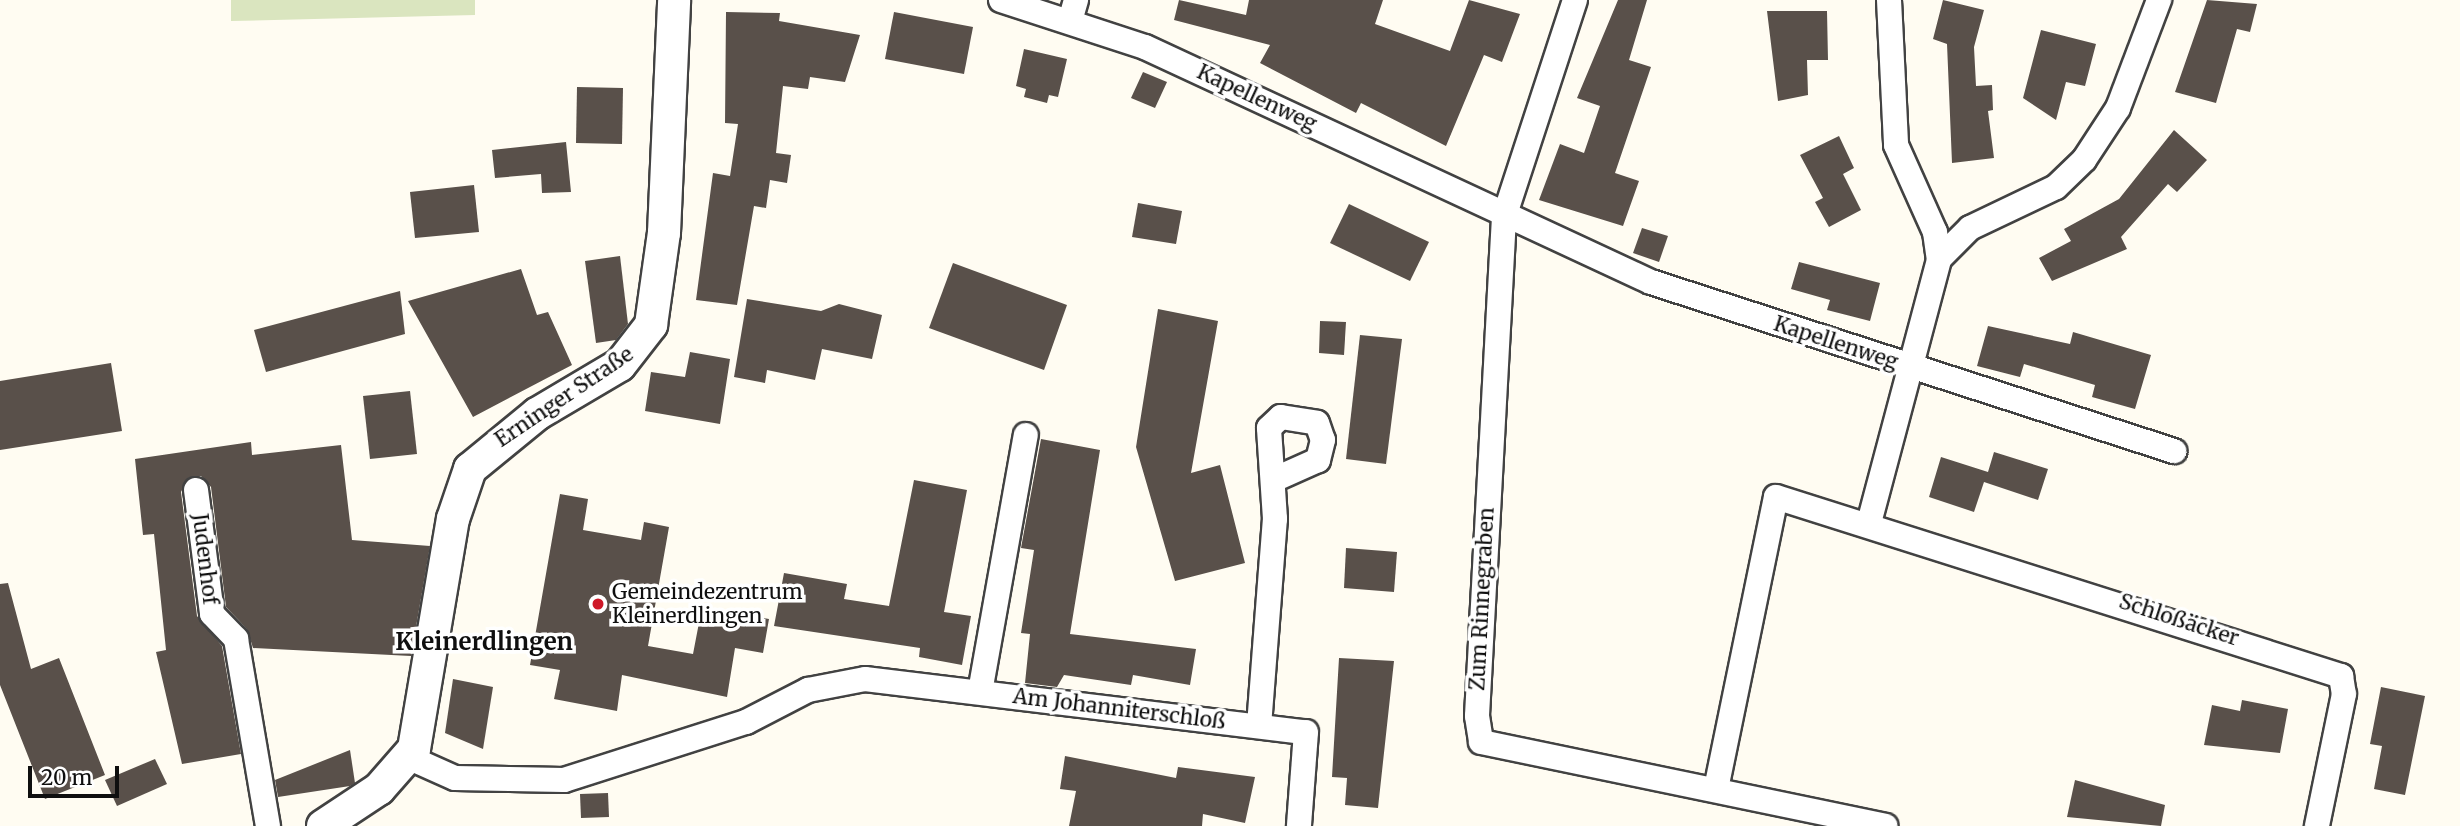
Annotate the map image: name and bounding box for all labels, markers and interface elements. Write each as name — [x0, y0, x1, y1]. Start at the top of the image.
street label: Kapellenweg — [1193, 59, 1321, 137]
street label: Kapellenweg — [1771, 311, 1901, 375]
street label: Erninger Straße — [490, 342, 638, 452]
street label: Zum Rinnegraben — [1465, 507, 1499, 691]
street label: Judenhof — [187, 512, 223, 606]
place label: Gemeindezentrum Kleinerdlingen — [612, 579, 803, 629]
street label: Schloßäcker — [2116, 589, 2242, 651]
marker: Gemeindezentrum Kleinerdlingen — [590, 596, 606, 612]
district label: Kleinerdlingen — [395, 628, 573, 656]
street label: Am Johanniterschloß — [1011, 683, 1227, 735]
scale bar — [32, 752, 122, 796]
text: 20 m — [41, 764, 92, 791]

